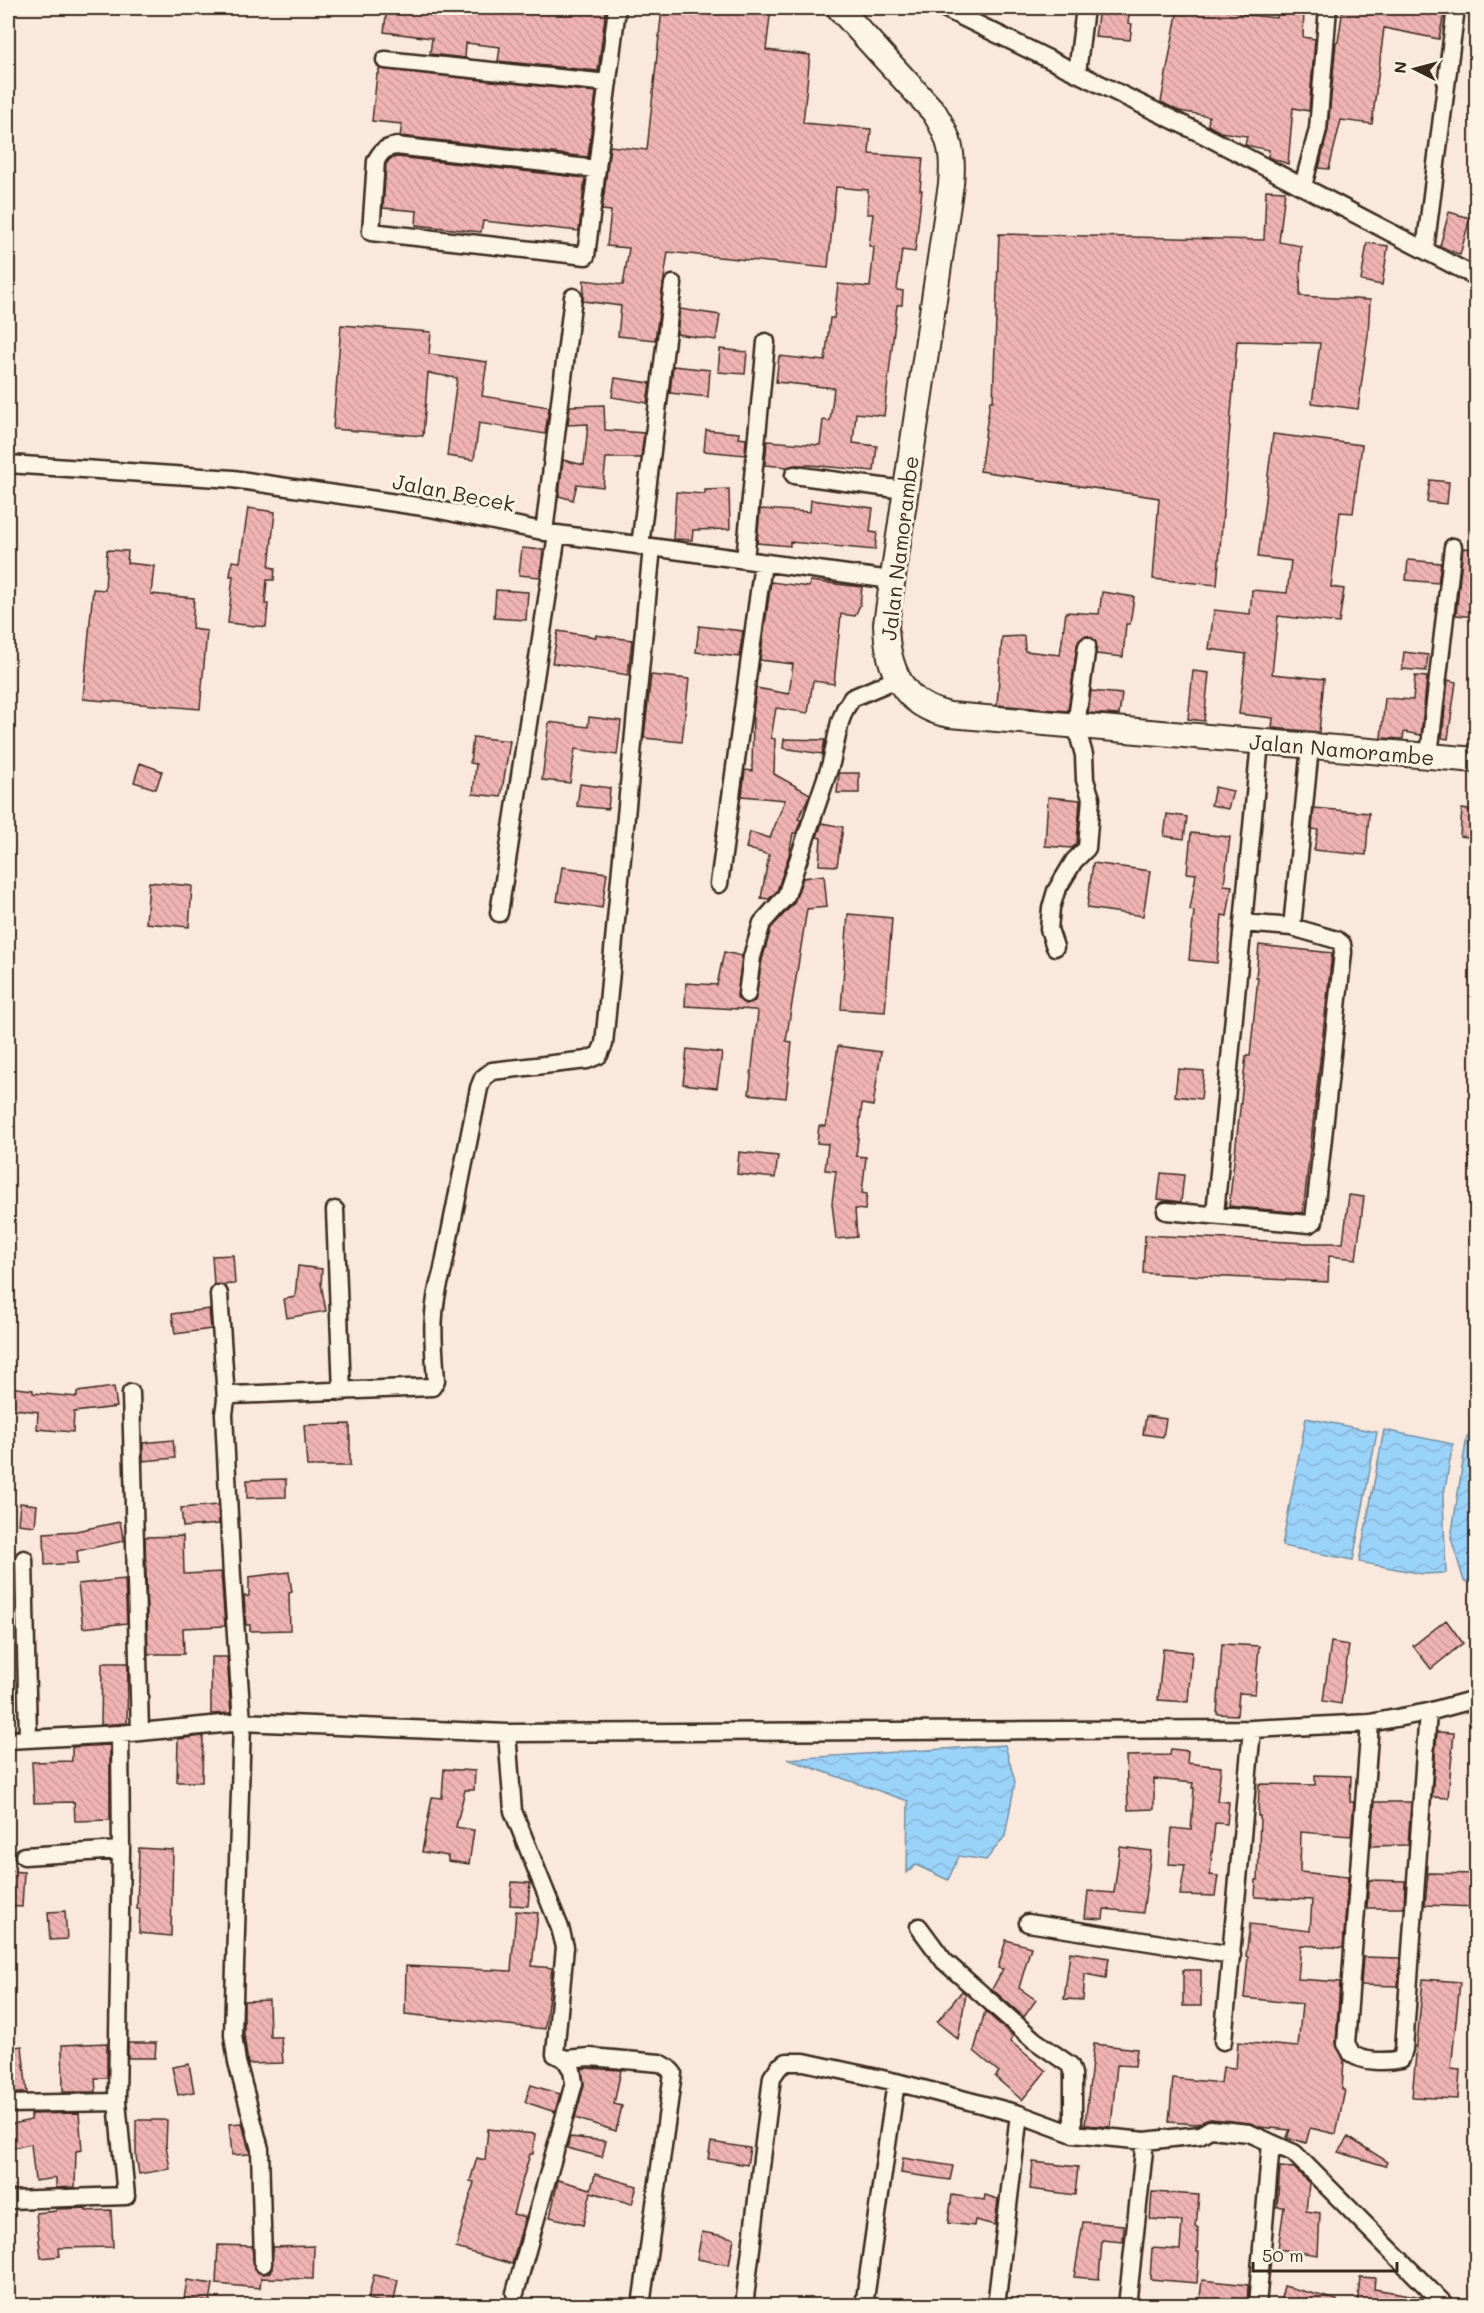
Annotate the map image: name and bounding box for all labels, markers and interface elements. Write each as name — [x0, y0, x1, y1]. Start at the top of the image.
north arrow — [1385, 39, 1445, 99]
text: N — [1389, 60, 1411, 75]
street label: Jalan Namorambe — [874, 454, 924, 642]
street label: Jalan Becek — [391, 467, 517, 517]
street label: Jalan Namorambe — [1248, 727, 1436, 771]
scale bar — [1253, 2235, 1397, 2273]
text: 50 m — [1262, 2243, 1304, 2267]

